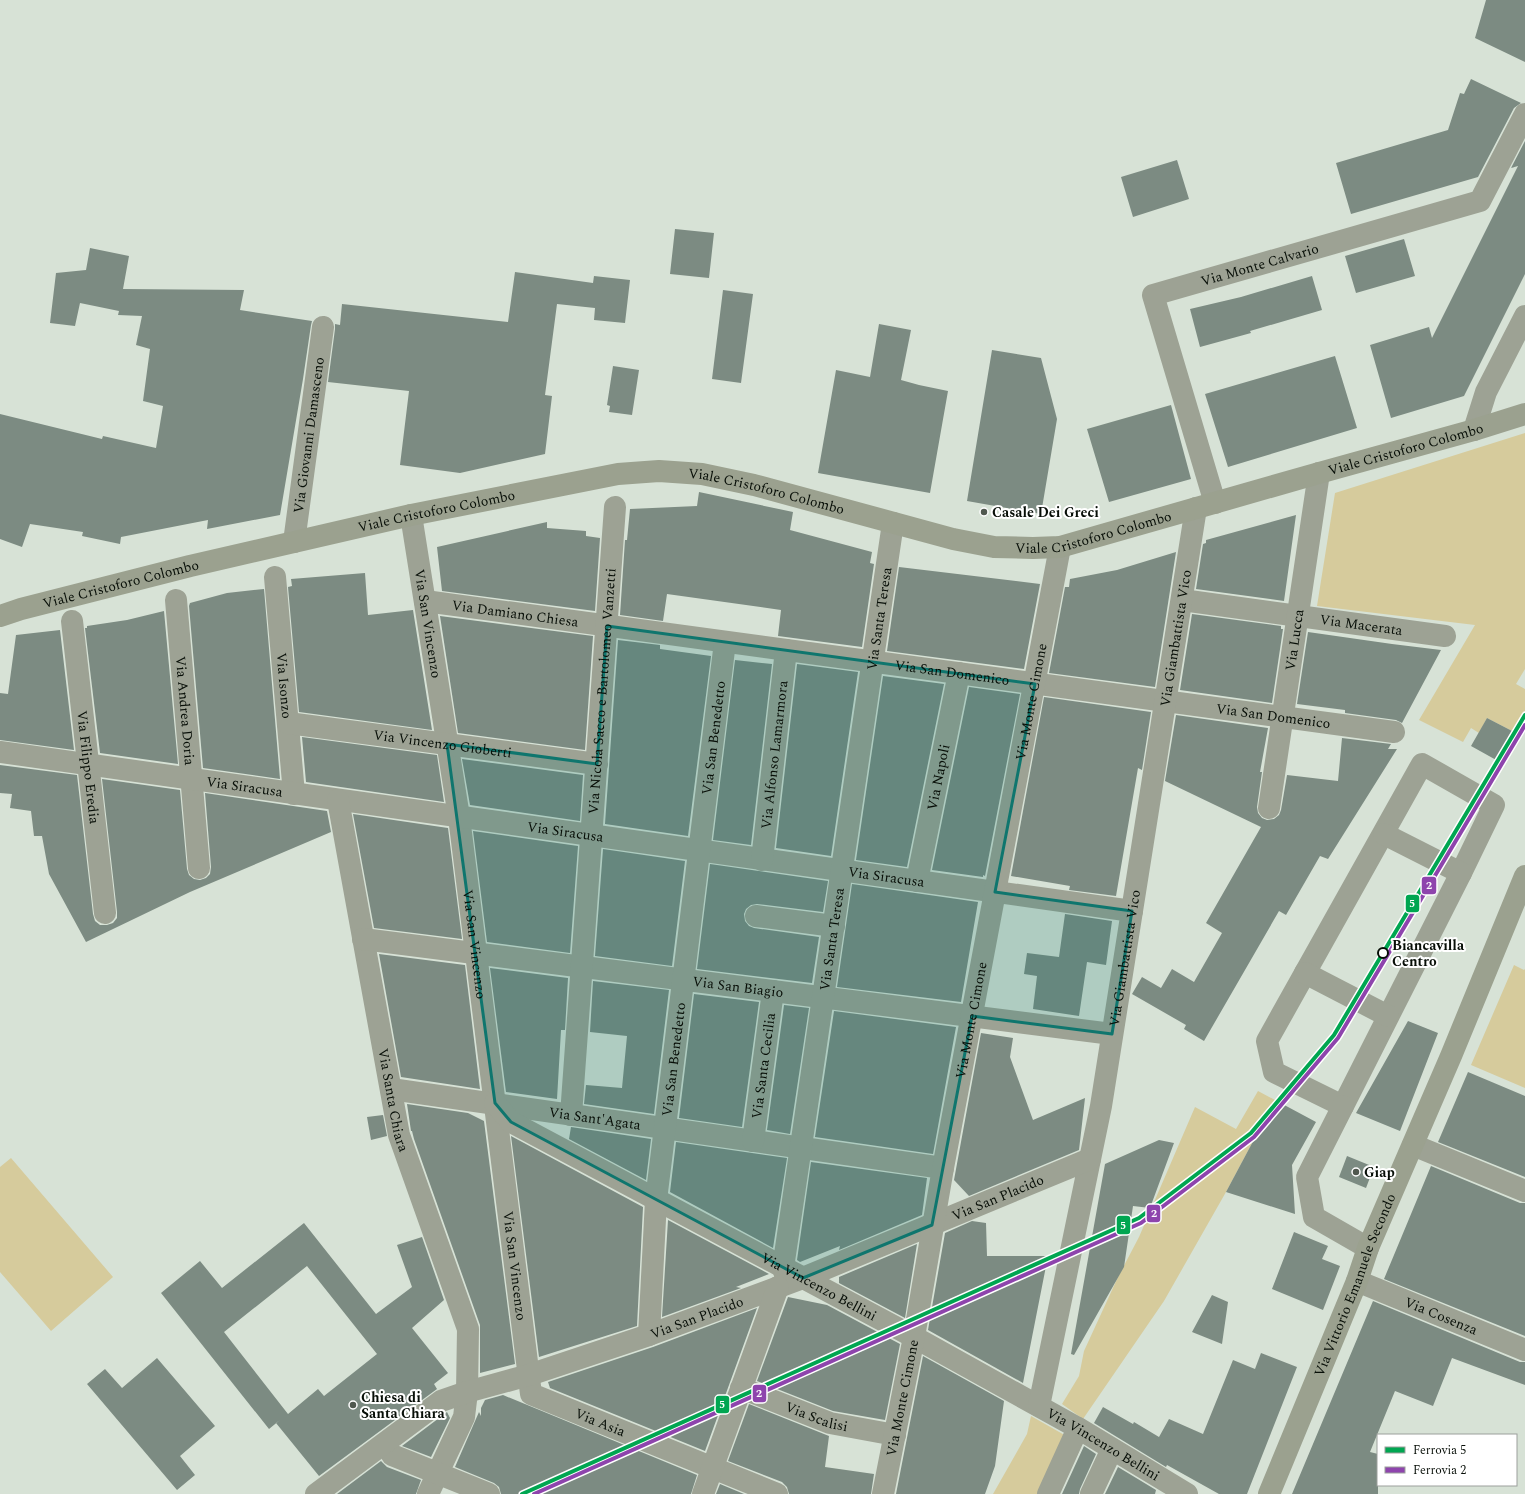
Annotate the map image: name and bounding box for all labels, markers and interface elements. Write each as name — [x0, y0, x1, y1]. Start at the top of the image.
street label: Via Monte Calvario — [1198, 237, 1321, 291]
street label: Via Giovanni Damasceno — [288, 356, 329, 514]
street label: Viale Cristoforo Colombo — [1326, 417, 1486, 481]
street label: Viale Cristoforo Colombo — [688, 463, 847, 520]
street label: Viale Cristoforo Colombo — [356, 484, 517, 537]
place label: Casale Dei Greci — [992, 502, 1099, 523]
street label: Viale Cristoforo Colombo — [1015, 505, 1174, 559]
marker: Casale Dei Greci — [979, 507, 989, 517]
street label: Viale Cristoforo Colombo — [40, 554, 201, 614]
street label: Via Santa Teresa — [861, 566, 897, 672]
street label: Via Nicola Sacco e Bartolomeo Vanzetti — [582, 567, 621, 815]
street label: Via San Vincenzo — [409, 568, 447, 680]
street label: Via Giambattista Vico — [1154, 568, 1197, 708]
street label: Via Damiano Chiesa — [451, 594, 580, 632]
street label: Via Lucca — [1279, 607, 1309, 672]
street label: Via Macerata — [1319, 608, 1404, 641]
street label: Via Monte Cimone — [1010, 641, 1052, 762]
street label: Via Isonzo — [271, 652, 298, 720]
street label: Via San Domenico — [894, 654, 1011, 690]
street label: Via Andrea Doria — [170, 655, 201, 766]
street label: Via Alfonso Lamarmora — [755, 679, 793, 830]
street label: Via San Benedetto — [696, 680, 731, 796]
street label: Via San Domenico — [1215, 698, 1332, 734]
street label: Via Filippo Eredia — [72, 709, 105, 825]
street label: Via Vincenzo Gioberti — [372, 724, 513, 763]
street label: Via Napoli — [921, 742, 955, 812]
street label: Via Siracusa — [205, 771, 284, 802]
street label: Via Siracusa — [526, 816, 605, 847]
street label: Via Siracusa — [847, 861, 926, 892]
line badge: 2 — [1421, 876, 1437, 895]
text: 2 — [1426, 877, 1432, 894]
street label: Via Santa Teresa — [814, 886, 850, 992]
street label: Via San Vincenzo — [458, 888, 492, 1000]
street label: Via Giambattista Vico — [1103, 888, 1146, 1028]
line badge: 5 — [1405, 894, 1420, 913]
text: 5 — [1409, 895, 1415, 912]
place label: Biancavilla Centro — [1392, 935, 1465, 972]
marker: Biancavilla Centro — [1377, 947, 1389, 959]
street label: Via Monte Cimone — [950, 960, 992, 1080]
street label: Via San Biagio — [691, 970, 785, 1003]
street label: Via San Benedetto — [656, 1001, 691, 1117]
street label: Via Santa Cecilia — [746, 1011, 781, 1120]
street label: Via Santa Chiara — [373, 1046, 415, 1155]
street label: Via Sant'Agata — [548, 1101, 642, 1135]
place label: Giap — [1364, 1162, 1395, 1183]
marker: Giap — [1351, 1167, 1361, 1177]
street label: Via San Placido — [948, 1169, 1047, 1226]
street label: Via Vittorio Emanuele Secondo — [1308, 1190, 1401, 1380]
line badge: 2 — [1146, 1204, 1161, 1223]
text: 2 — [1151, 1205, 1157, 1222]
street label: Via San Vincenzo — [498, 1210, 532, 1322]
line badge: 5 — [1116, 1215, 1131, 1235]
text: 5 — [1120, 1217, 1126, 1234]
street label: Via Vincenzo Bellini — [757, 1247, 881, 1326]
street label: Via San Placido — [647, 1291, 746, 1344]
street label: Via Cosenza — [1401, 1291, 1481, 1340]
street label: Via Monte Cimone — [880, 1337, 924, 1458]
line badge: 2 — [752, 1384, 767, 1403]
text: 2 — [756, 1385, 762, 1402]
place label: Chiesa di Santa Chiara — [361, 1387, 446, 1424]
line badge: 5 — [715, 1395, 730, 1414]
text: 5 — [719, 1396, 725, 1413]
street label: Via Scalisi — [782, 1396, 850, 1437]
marker: Chiesa di Santa Chiara — [348, 1400, 358, 1410]
street label: Via Asia — [572, 1402, 629, 1442]
street label: Via Vincenzo Bellini — [1043, 1402, 1164, 1486]
legend — [1377, 1434, 1517, 1486]
text: Ferrovia 5 — [1413, 1441, 1466, 1460]
text: Ferrovia 2 — [1413, 1461, 1466, 1480]

